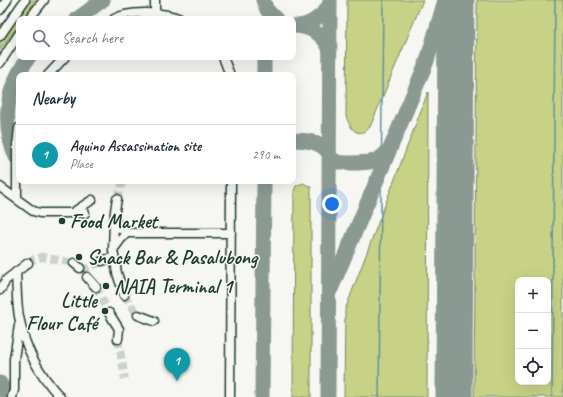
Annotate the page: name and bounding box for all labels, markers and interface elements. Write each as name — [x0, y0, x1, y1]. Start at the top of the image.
search box — [16, 16, 296, 60]
icon: search — [30, 27, 52, 49]
text: Search here — [62, 29, 123, 48]
text: Nearby — [32, 88, 75, 109]
text: Aquino Assassination site — [70, 137, 201, 156]
text: 1 — [42, 147, 48, 163]
text: 290 m — [252, 147, 280, 163]
text: Place — [70, 156, 93, 172]
your location — [322, 194, 342, 214]
place label: Food Market — [70, 209, 160, 234]
marker: Food Market — [57, 216, 67, 226]
place label: Snack Bar & Pasalubong — [87, 245, 259, 270]
marker: Snack Bar & Pasalubong — [74, 252, 84, 262]
place label: NAIA Terminal 1 — [114, 274, 234, 299]
map controls — [515, 277, 551, 385]
button: + — [515, 277, 551, 313]
marker: NAIA Terminal 1 — [101, 281, 111, 291]
place label: Little Flour Café — [26, 288, 100, 336]
marker: Little Flour Café — [100, 306, 110, 316]
button: − — [515, 313, 551, 349]
pin: 1 — [164, 348, 190, 381]
button: locate — [515, 349, 551, 385]

